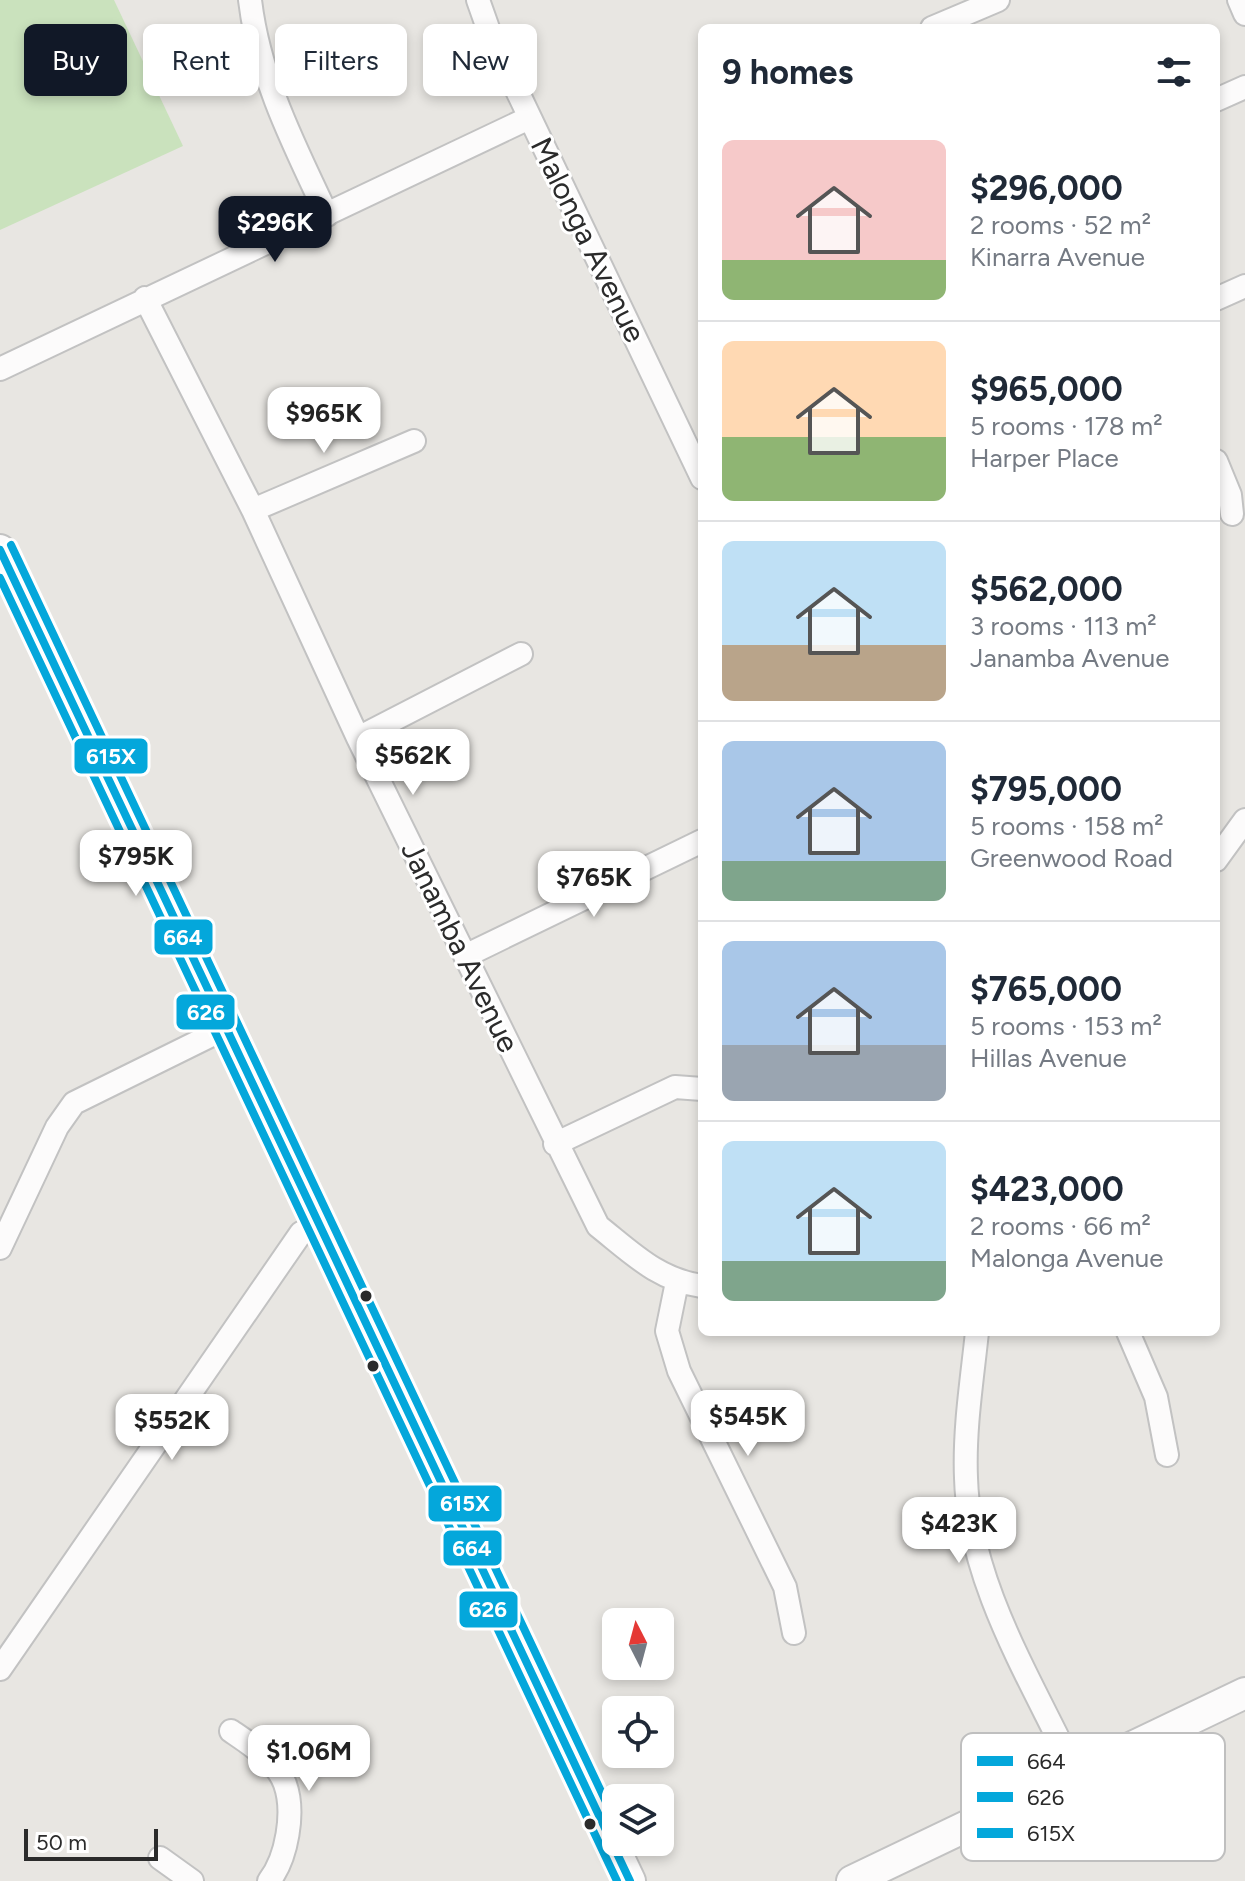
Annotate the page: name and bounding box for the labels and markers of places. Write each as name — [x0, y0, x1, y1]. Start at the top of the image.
pin: $296K — [219, 196, 331, 264]
pin: $965K — [268, 387, 380, 455]
pin: $562K — [357, 729, 469, 797]
pin: $795K — [80, 830, 192, 898]
pin: $765K — [538, 851, 650, 919]
unlabelled marker — [358, 1288, 374, 1304]
unlabelled marker — [365, 1358, 381, 1374]
pin: $545K — [692, 1390, 804, 1458]
pin: $552K — [116, 1394, 228, 1462]
pin: $423K — [903, 1497, 1015, 1565]
pin: $1.06M — [244, 1725, 374, 1793]
unlabelled marker — [582, 1816, 598, 1832]

